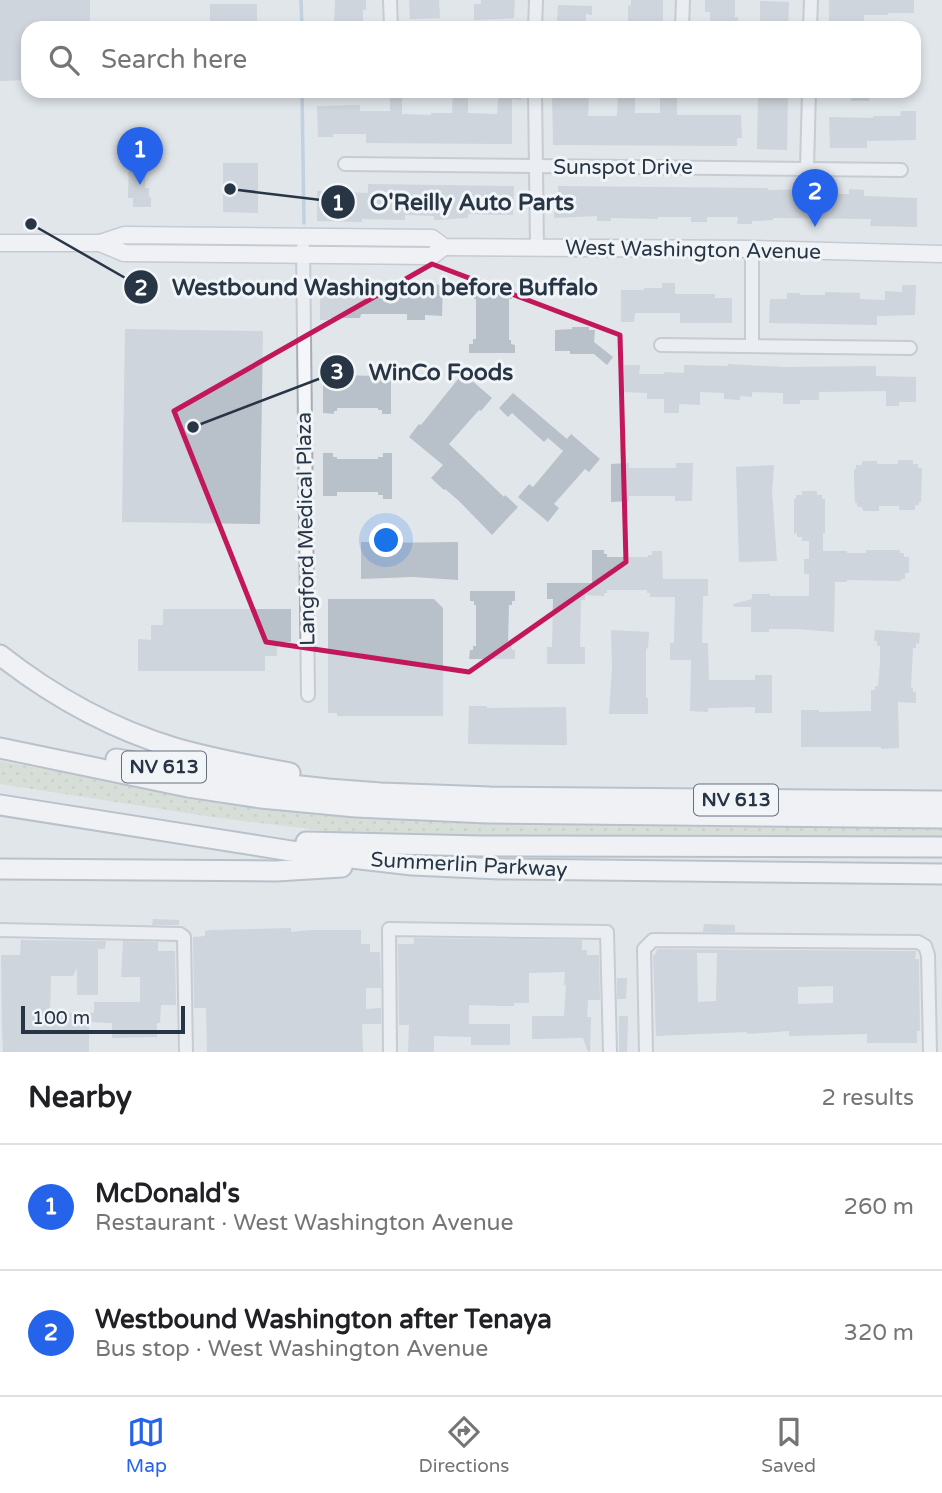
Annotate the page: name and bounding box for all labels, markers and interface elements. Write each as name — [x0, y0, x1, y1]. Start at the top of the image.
search box — [21, 21, 921, 98]
icon: search — [45, 41, 83, 79]
text: Search here — [101, 44, 247, 75]
pin: 1 — [117, 127, 163, 185]
street label: Sunspot Drive — [553, 155, 693, 180]
pin: 2 — [792, 169, 838, 227]
callout: O'Reilly Auto Parts — [320, 180, 588, 224]
text: O'Reilly Auto Parts — [370, 189, 574, 217]
text: 1 — [331, 191, 345, 216]
street label: West Washington Avenue — [565, 235, 821, 265]
callout: Westbound Washington before Buffalo — [123, 265, 612, 309]
text: Westbound Washington before Buffalo — [172, 274, 598, 302]
text: 2 — [134, 276, 148, 301]
callout: WinCo Foods — [319, 350, 527, 394]
text: WinCo Foods — [369, 359, 513, 387]
text: 3 — [330, 360, 344, 385]
street label: Langford Medical Plaza — [291, 412, 321, 646]
your location — [369, 523, 403, 557]
road number: NV 613 — [122, 752, 206, 782]
road number: NV 613 — [694, 785, 778, 816]
street label: Summerlin Parkway — [370, 847, 568, 883]
scale bar — [21, 1003, 186, 1035]
text: 100 m — [32, 1007, 90, 1029]
text: Nearby — [28, 1079, 132, 1116]
text: 2 results — [821, 1084, 914, 1112]
text: McDonald's — [95, 1178, 240, 1209]
text: 1 — [44, 1193, 58, 1221]
text: 260 m — [844, 1193, 914, 1221]
text: Restaurant · West Washington Avenue — [95, 1209, 514, 1237]
text: Westbound Washington after Tenaya — [95, 1304, 552, 1335]
text: 2 — [44, 1319, 58, 1347]
text: 320 m — [844, 1319, 914, 1347]
text: Bus stop · West Washington Avenue — [95, 1335, 488, 1363]
tab: Map — [126, 1413, 167, 1477]
tab: Directions — [419, 1413, 510, 1477]
tab: Saved — [761, 1413, 816, 1477]

